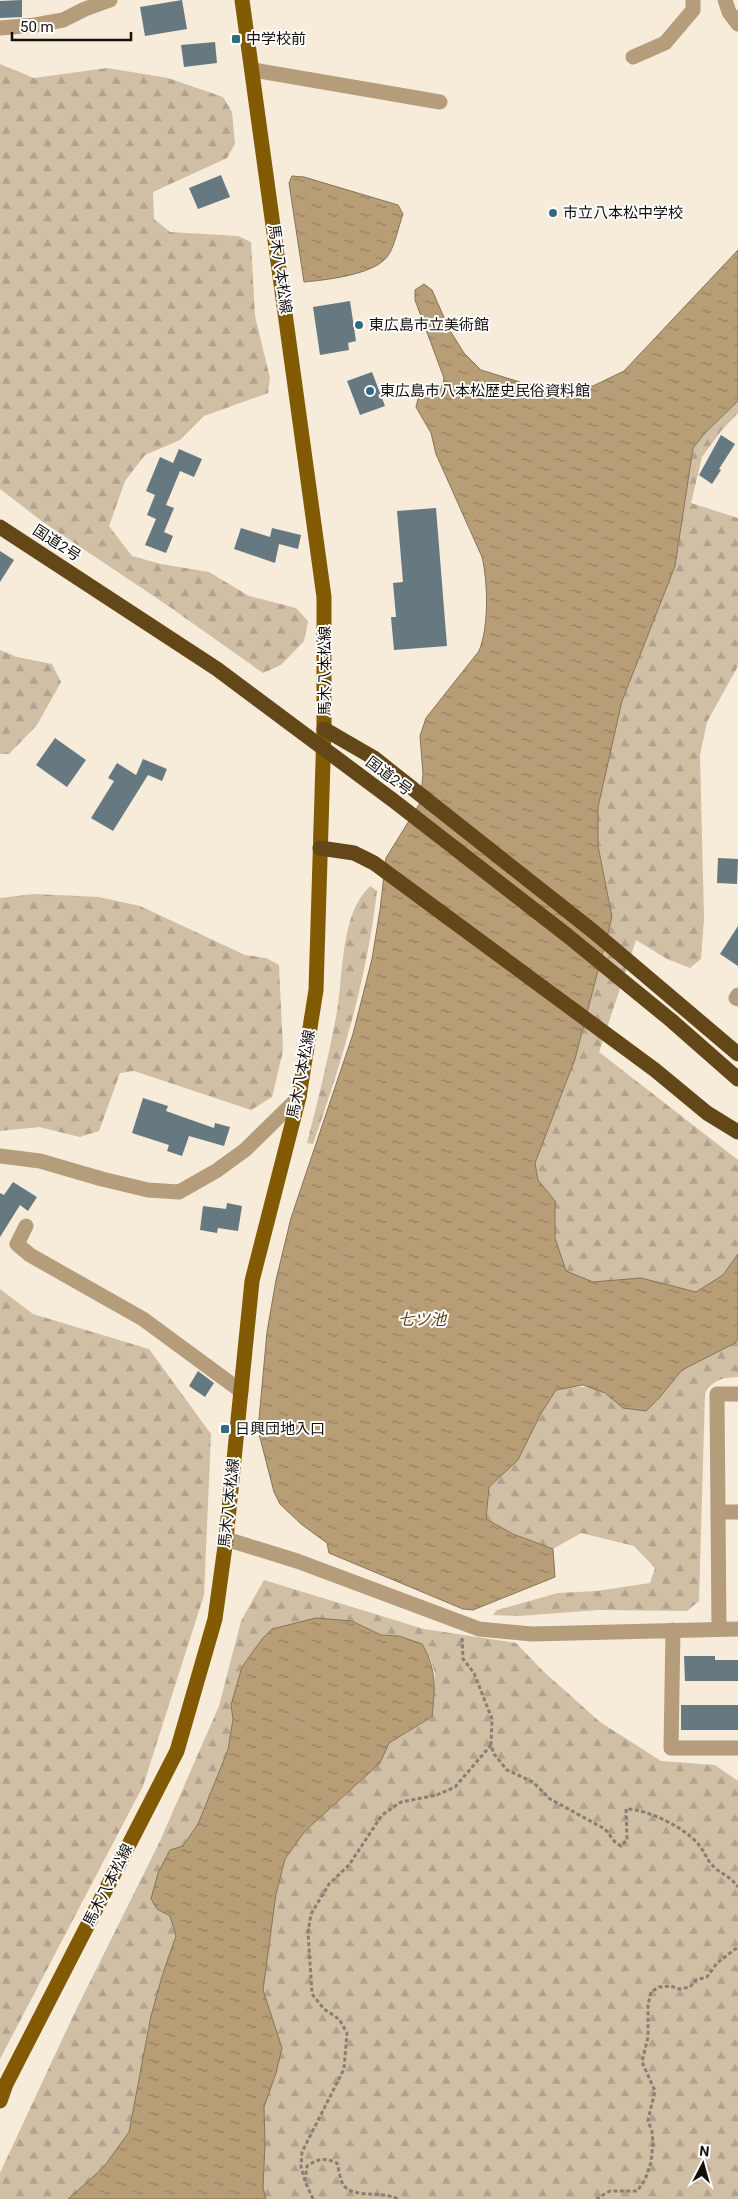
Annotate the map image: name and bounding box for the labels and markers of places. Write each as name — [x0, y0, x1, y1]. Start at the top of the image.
place label: 中学校前 — [246, 30, 306, 48]
marker: 中学校前 — [230, 33, 242, 45]
place label: 市立八本松中学校 — [563, 204, 683, 222]
marker: 市立八本松中学校 — [547, 207, 559, 219]
place label: 東広島市立美術館 — [369, 316, 489, 334]
marker: 東広島市立美術館 — [353, 319, 365, 331]
place label: 東広島市八本松歴史民俗資料館 — [380, 382, 590, 400]
marker: 東広島市八本松歴史民俗資料館 — [364, 385, 376, 397]
place label: 日興団地入口 — [235, 1420, 325, 1438]
marker: 日興団地入口 — [219, 1423, 231, 1435]

